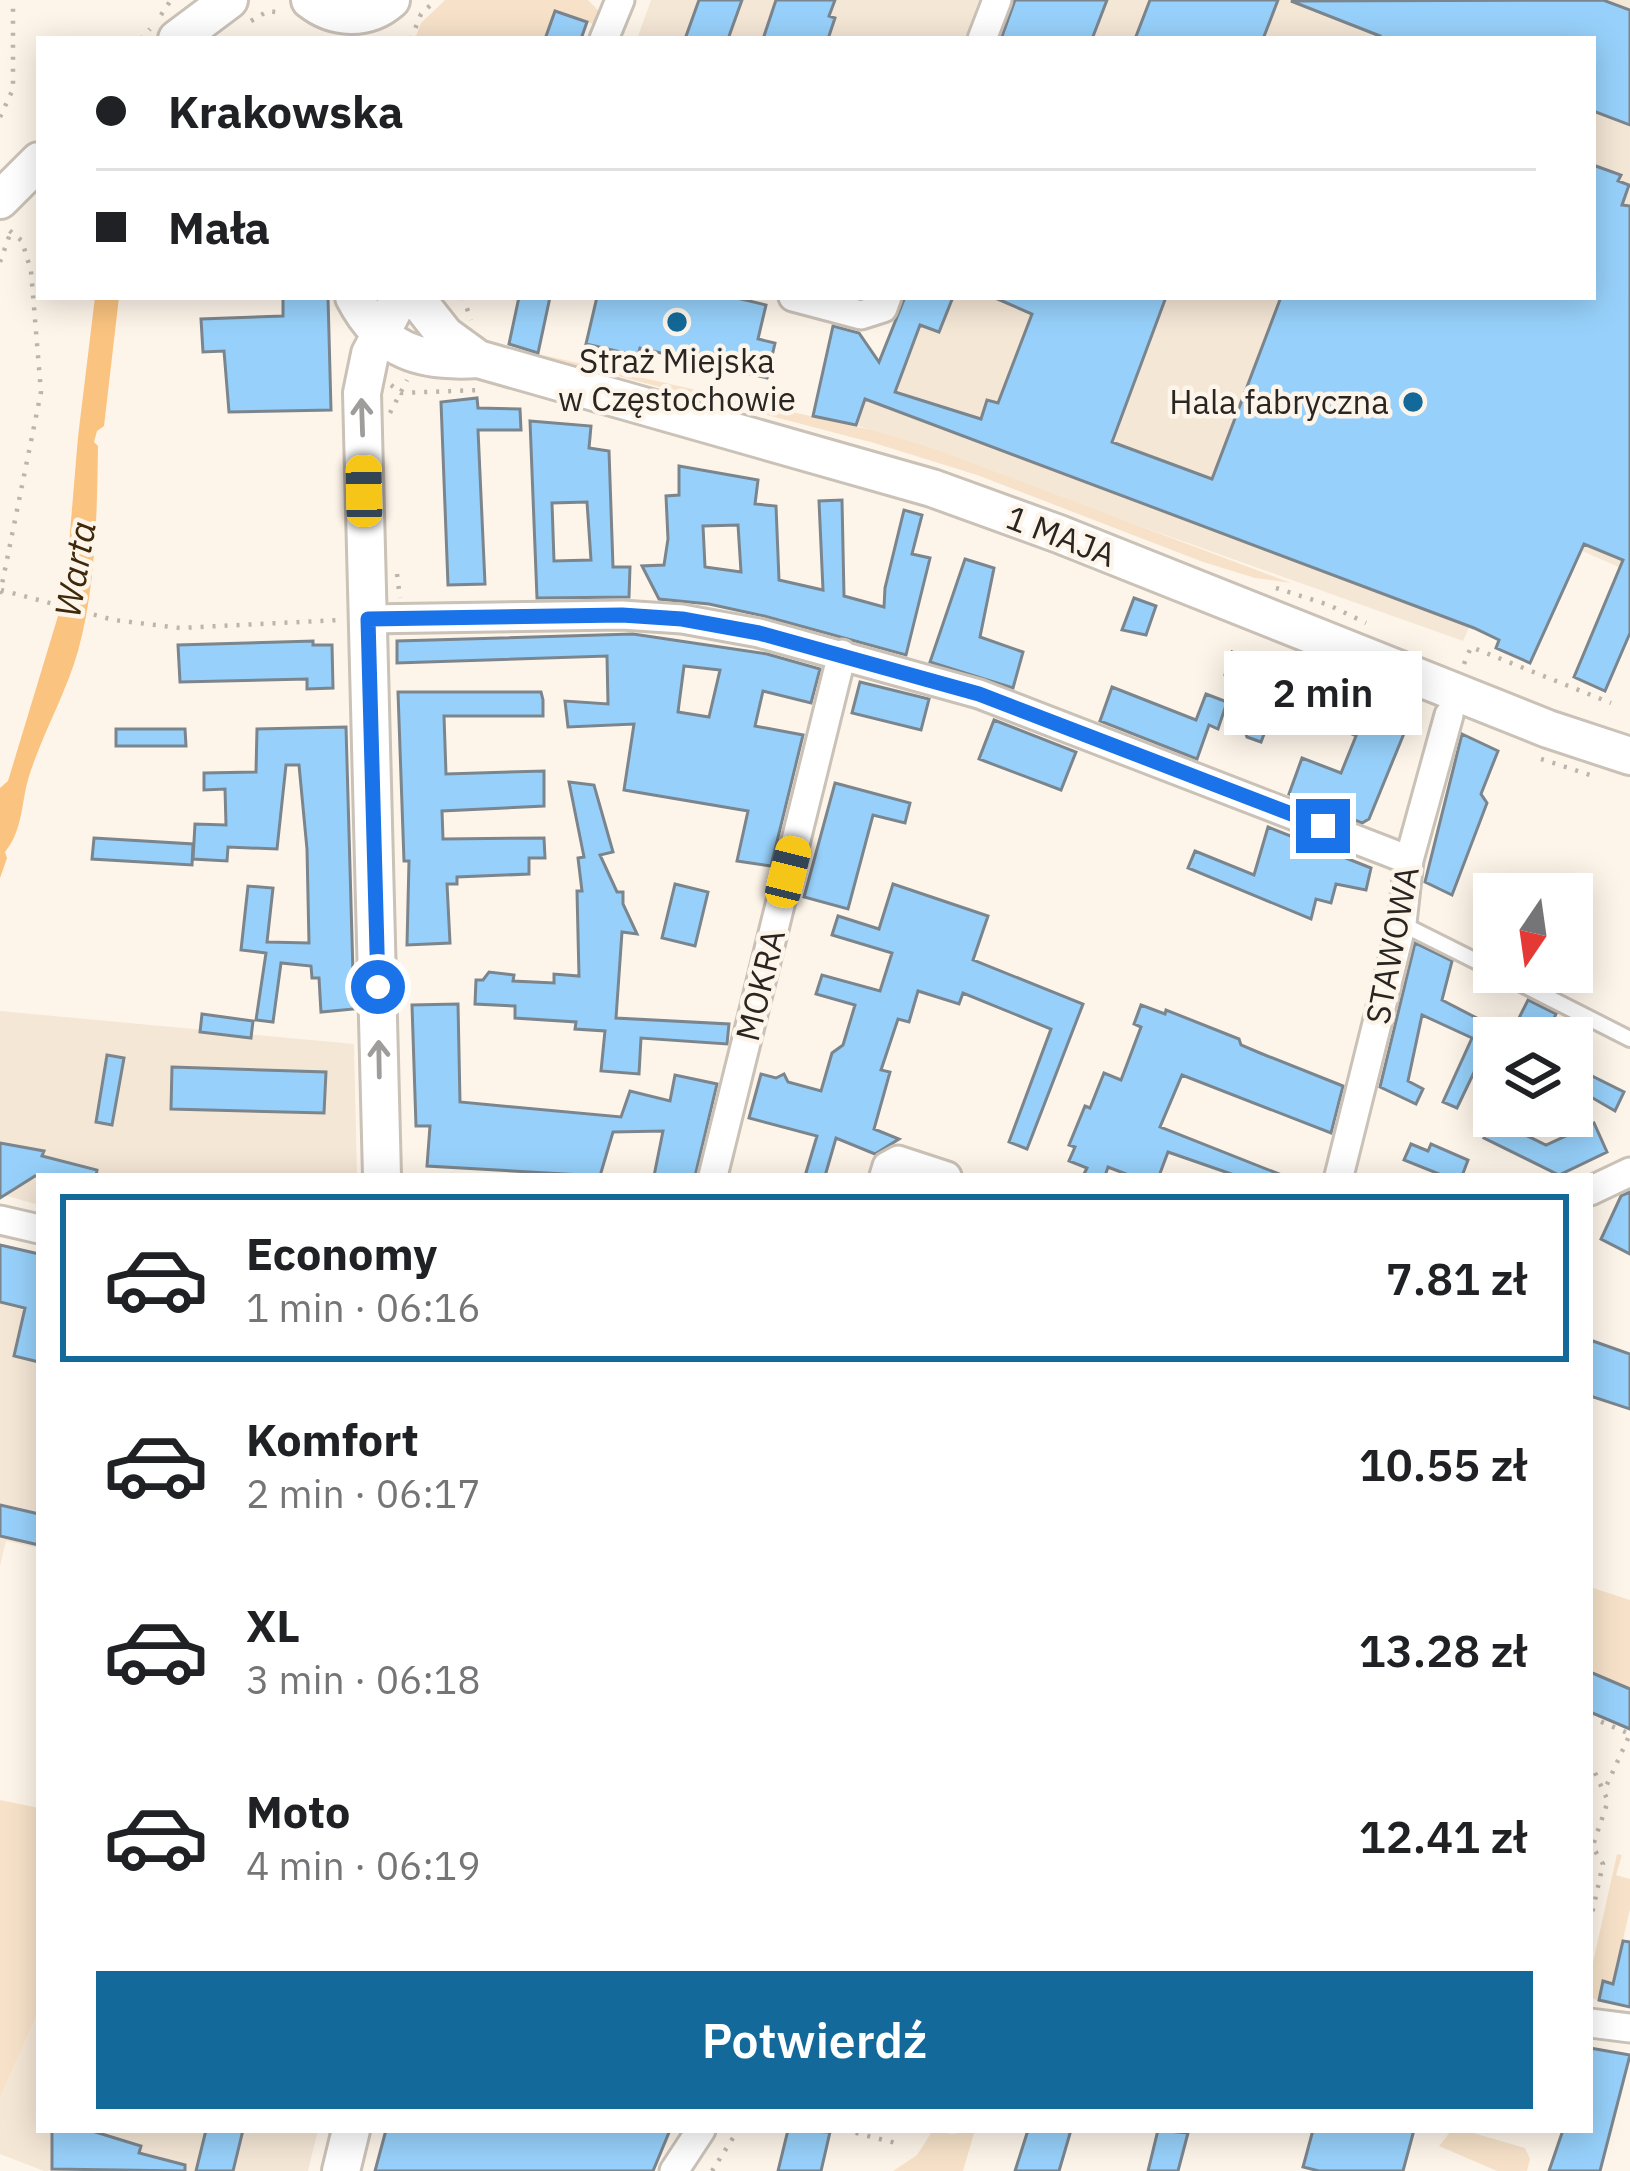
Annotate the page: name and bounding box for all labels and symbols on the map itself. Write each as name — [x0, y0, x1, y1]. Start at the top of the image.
marker: Straż Miejska w Częstochowie — [664, 309, 690, 335]
place label: Straż Miejska w Częstochowie — [558, 339, 796, 420]
place label: Hala fabryczna — [1169, 380, 1389, 423]
marker: Hala fabryczna — [1400, 389, 1426, 415]
one-way arrow — [351, 398, 374, 437]
car — [345, 455, 383, 527]
street label: 1 MAJA — [1000, 495, 1122, 576]
water label: Warta — [43, 517, 106, 621]
callout: 2 min — [1224, 652, 1422, 736]
route end — [1296, 799, 1350, 853]
car — [762, 833, 814, 911]
street label: STAWOWA — [1355, 862, 1428, 1027]
north arrow — [1473, 873, 1593, 993]
street label: MOKRA — [725, 925, 794, 1045]
route start — [351, 960, 405, 1014]
one-way arrow — [368, 1040, 391, 1079]

